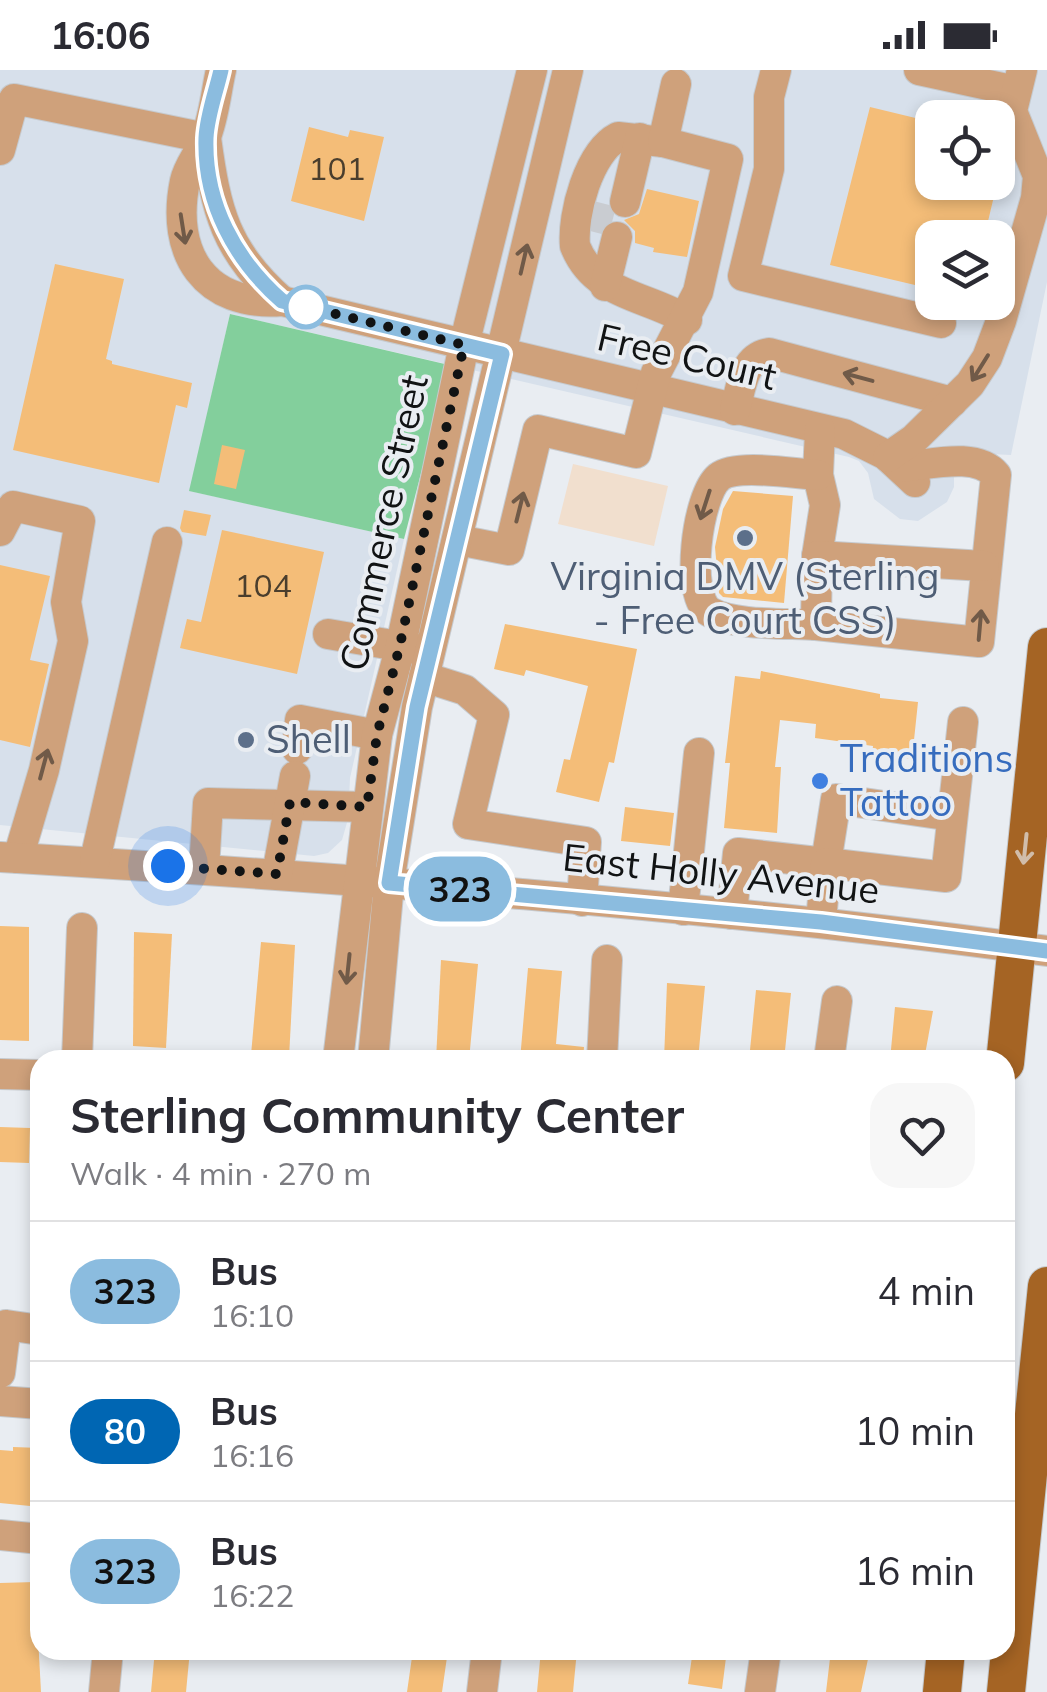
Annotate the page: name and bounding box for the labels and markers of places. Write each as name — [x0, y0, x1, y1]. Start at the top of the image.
unlabelled marker — [285, 286, 327, 328]
marker: Virginia DMV (Sterling - Free Court CSS) — [734, 527, 756, 549]
place label: Virginia DMV (Sterling - Free Court CSS) — [550, 552, 940, 644]
place label: Shell — [266, 715, 351, 763]
marker: Shell — [235, 729, 257, 751]
place label: Traditions Tattoo — [840, 734, 1013, 826]
marker: Traditions Tattoo — [809, 770, 831, 792]

